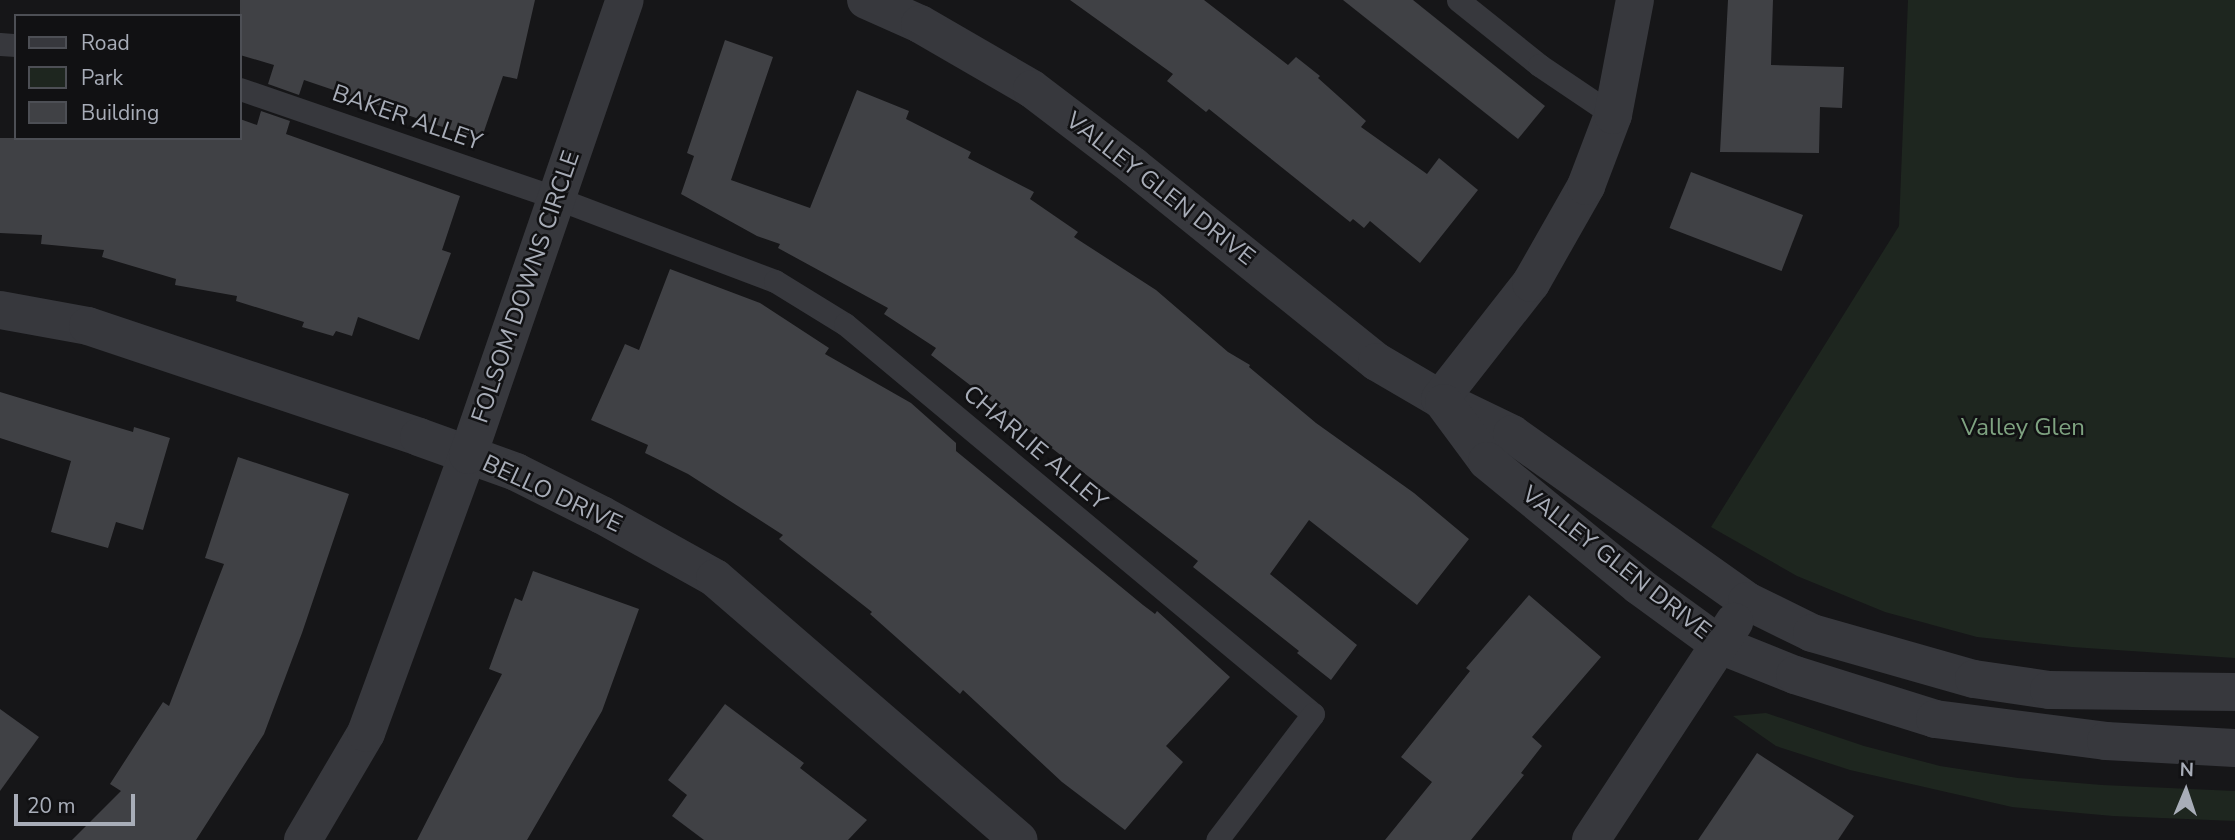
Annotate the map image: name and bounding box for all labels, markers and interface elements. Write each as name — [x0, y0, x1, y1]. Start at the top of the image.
legend — [14, 14, 242, 140]
text: Road — [81, 29, 130, 57]
text: Park — [81, 64, 123, 92]
street label: BAKER ALLEY — [328, 79, 486, 157]
text: Building — [81, 99, 159, 127]
street label: VALLEY GLEN DRIVE — [1060, 106, 1260, 272]
street label: FOLSOM DOWNS CIRCLE — [466, 147, 586, 427]
street label: CHARLIE ALLEY — [957, 379, 1113, 517]
park label: Valley Glen — [1961, 414, 2085, 442]
street label: BELLO DRIVE — [478, 449, 626, 539]
street label: VALLEY GLEN DRIVE — [1516, 480, 1716, 646]
north arrow — [2151, 756, 2221, 826]
text: N — [2179, 757, 2194, 783]
scale bar — [18, 780, 138, 824]
text: 20 m — [27, 792, 76, 820]

